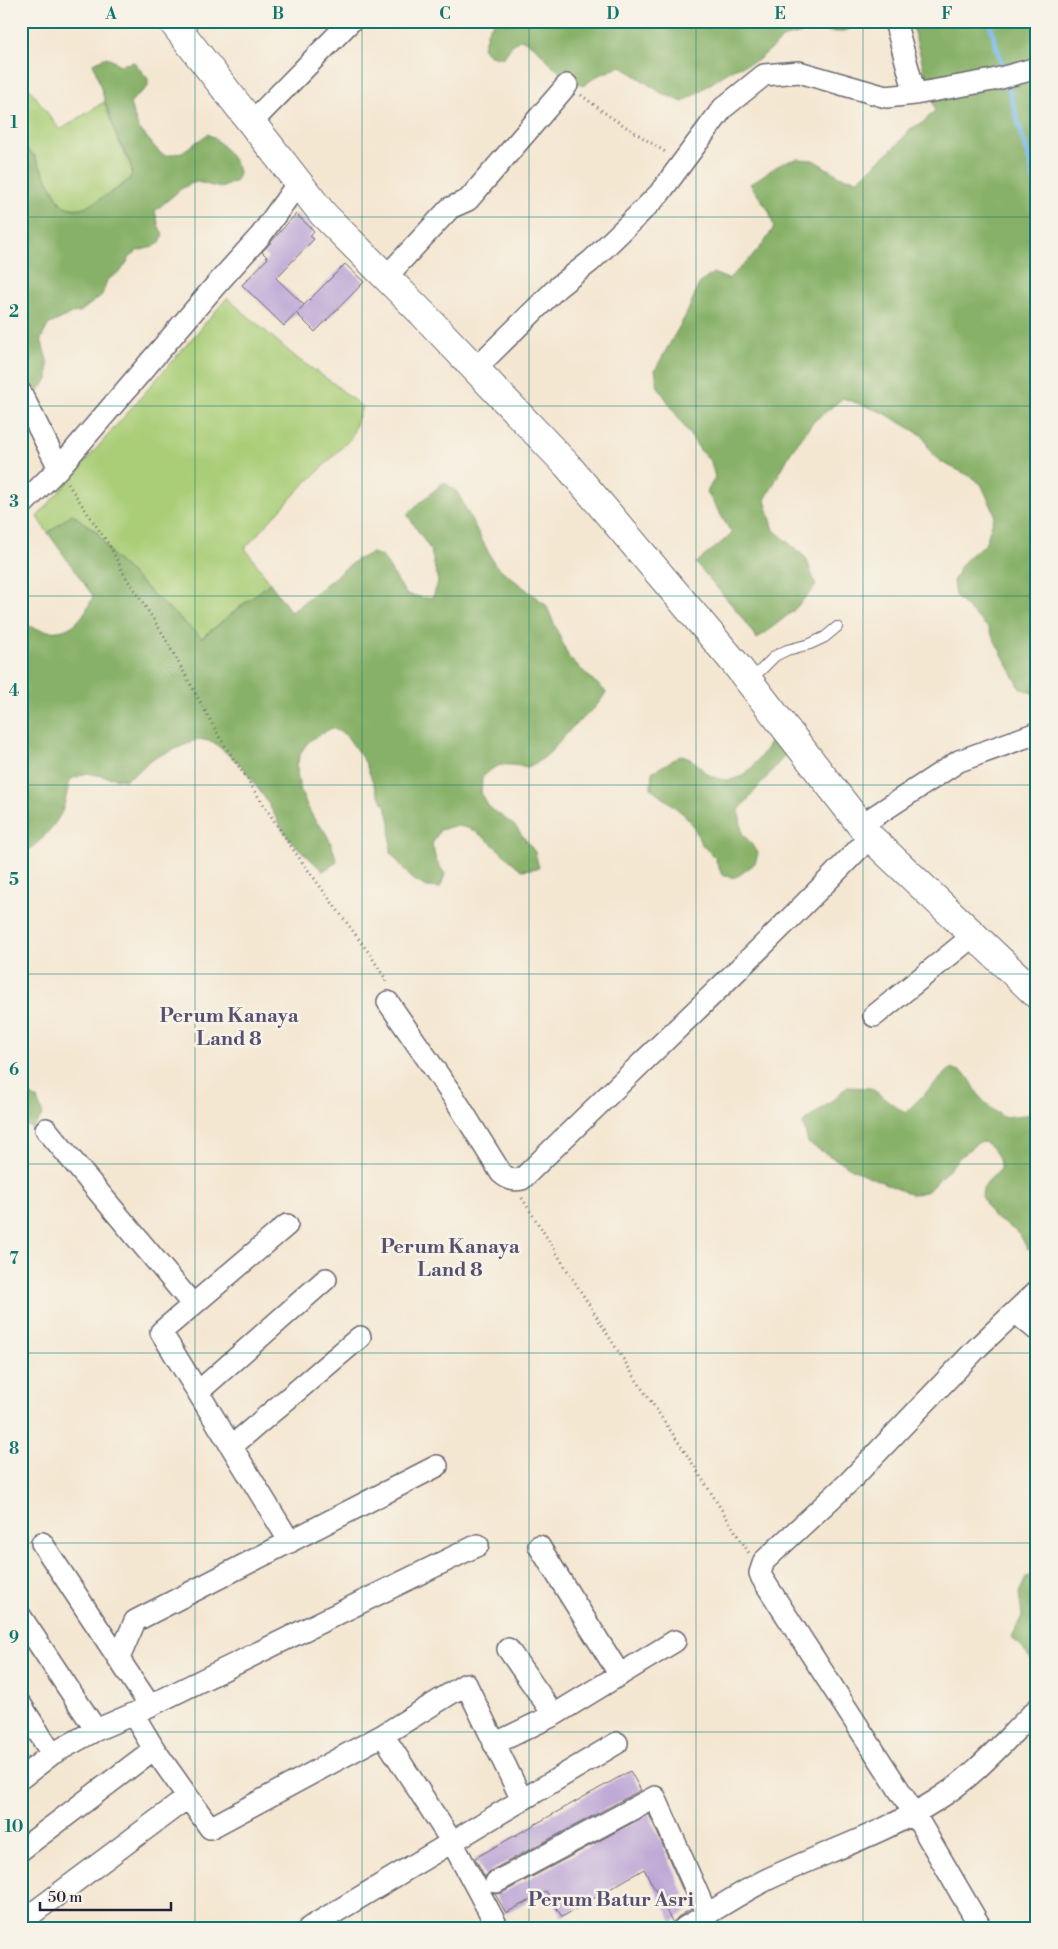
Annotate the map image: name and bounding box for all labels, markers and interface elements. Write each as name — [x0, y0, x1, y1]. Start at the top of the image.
text: A — [104, 4, 117, 24]
text: B — [272, 4, 284, 24]
text: C — [439, 4, 451, 24]
text: D — [607, 4, 620, 24]
text: E — [774, 4, 786, 24]
text: F — [941, 4, 953, 24]
text: 1 — [10, 113, 18, 133]
text: 2 — [9, 302, 19, 322]
text: 3 — [9, 492, 19, 512]
text: 4 — [9, 681, 20, 701]
text: 5 — [9, 870, 19, 890]
district label: Perum Kanaya Land 8 — [159, 1004, 299, 1052]
text: 6 — [9, 1060, 19, 1080]
district label: Perum Kanaya Land 8 — [380, 1235, 520, 1283]
text: 7 — [9, 1249, 19, 1269]
text: 8 — [9, 1439, 19, 1459]
text: 9 — [9, 1628, 19, 1648]
text: 10 — [5, 1817, 23, 1837]
scale bar — [40, 1879, 171, 1911]
text: 50 m — [48, 1888, 82, 1907]
district label: Perum Batur Asri — [528, 1888, 695, 1913]

